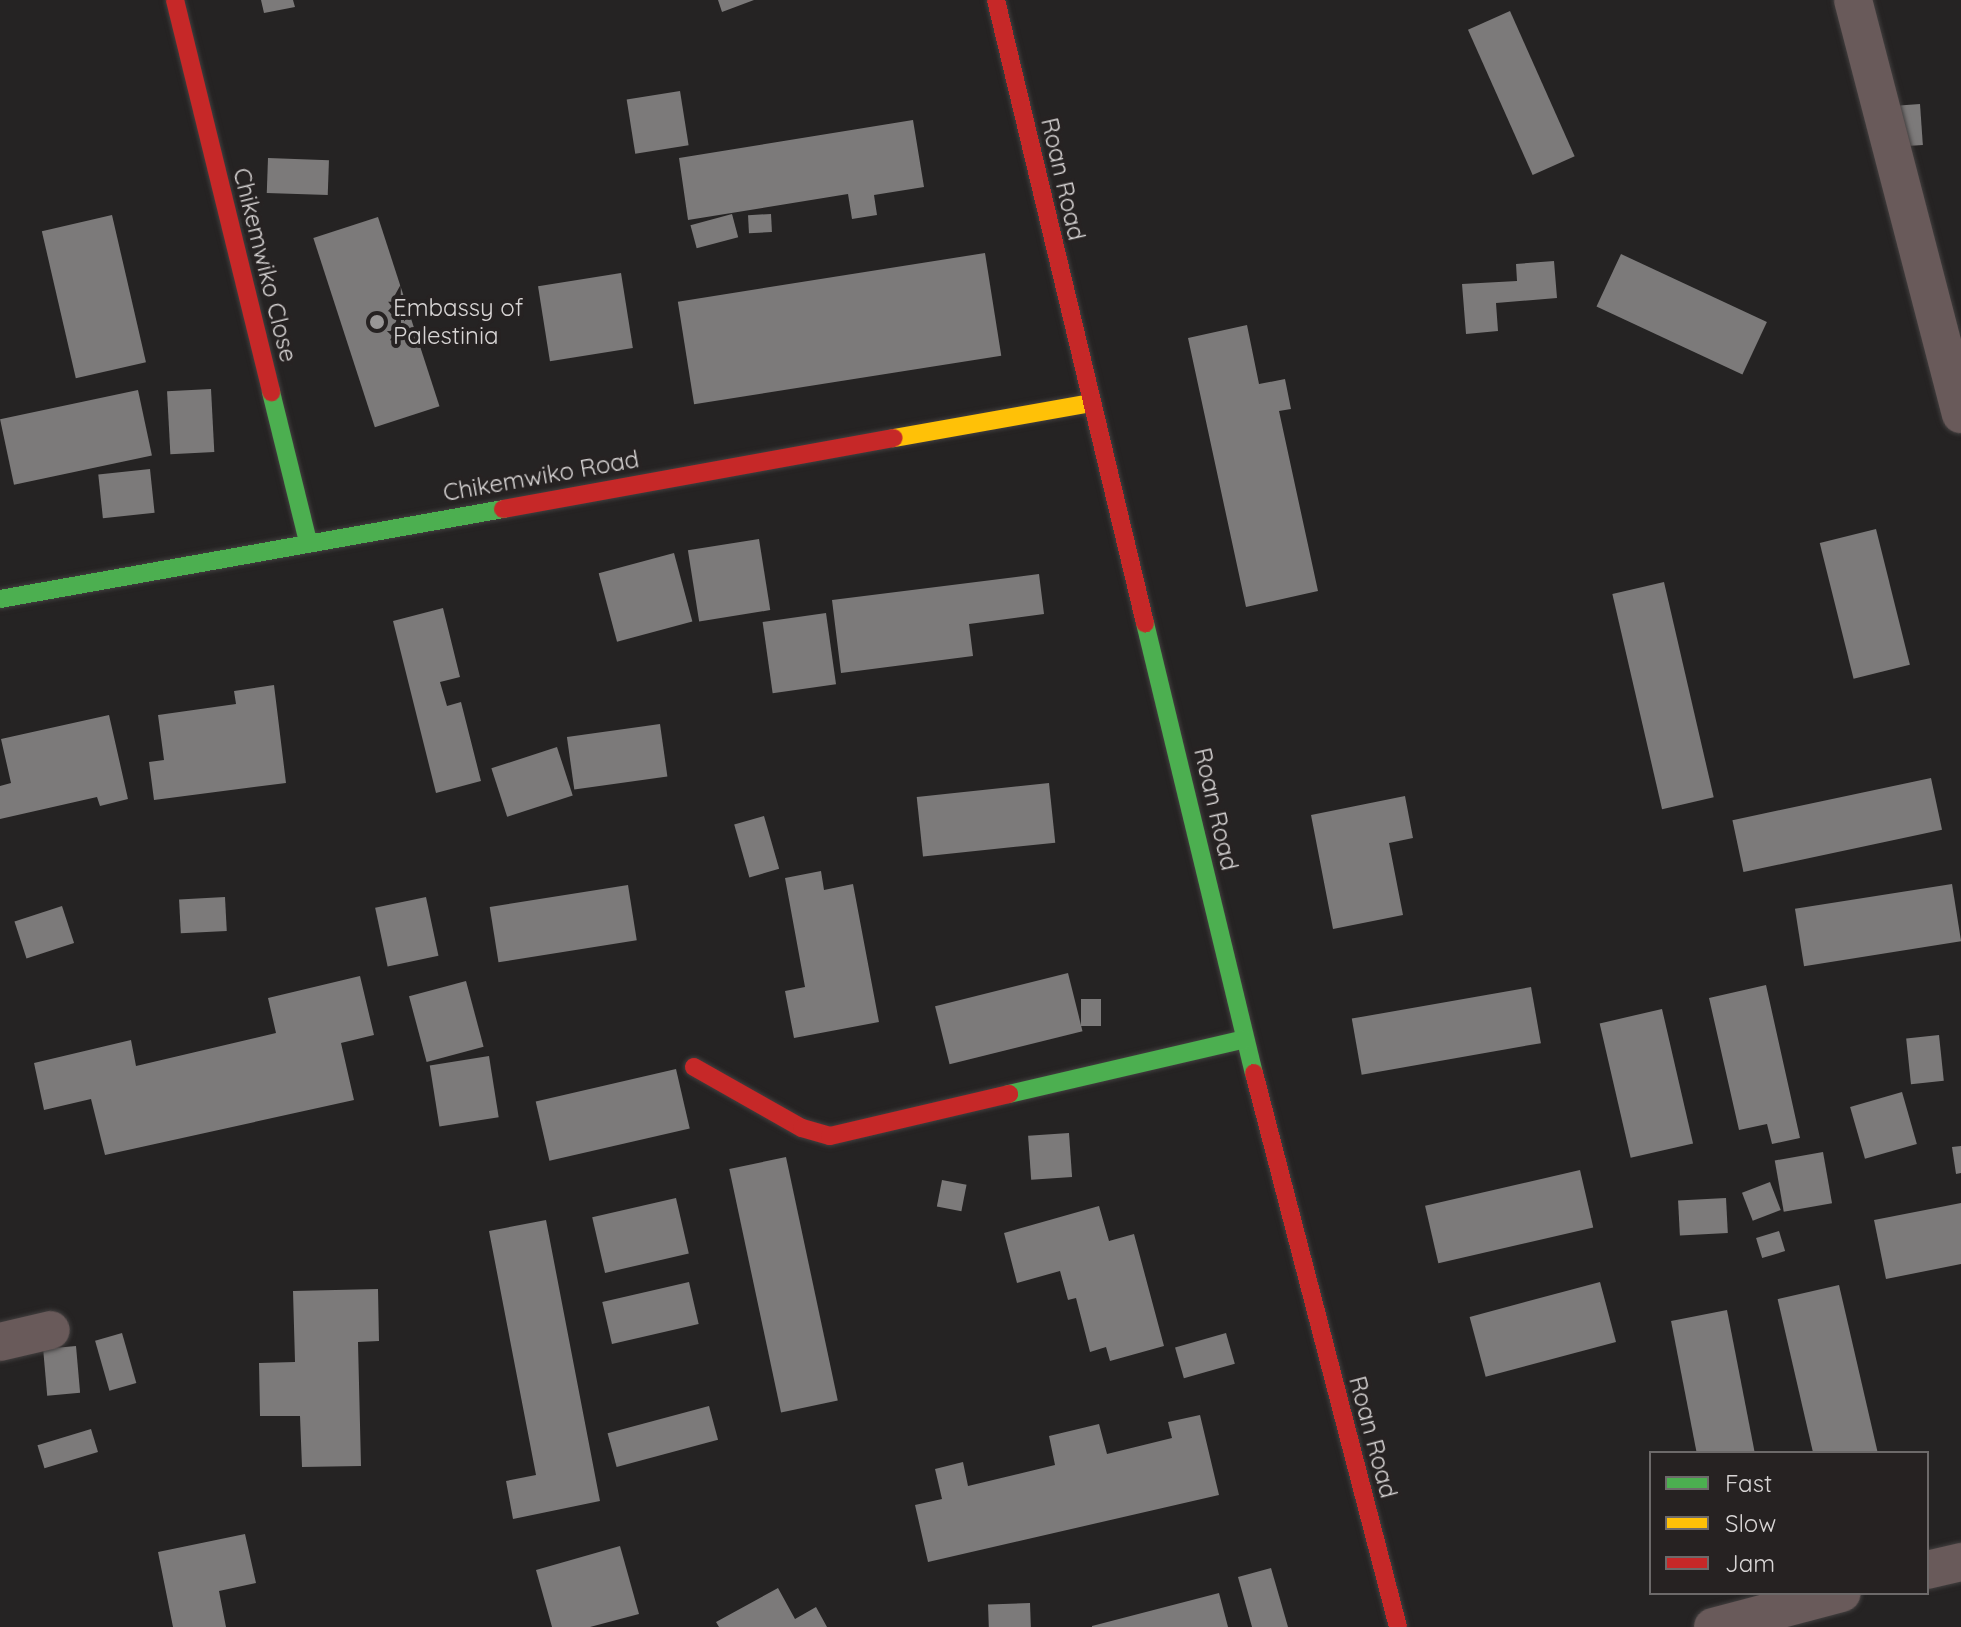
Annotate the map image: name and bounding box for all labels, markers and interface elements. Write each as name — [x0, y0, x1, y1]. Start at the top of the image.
street label: Roan Road — [1035, 115, 1091, 243]
street label: Chikemwiko Close — [227, 165, 303, 365]
place label: Embassy of Palestinia — [393, 294, 523, 350]
marker: Embassy of Palestinia — [368, 313, 386, 331]
street label: Chikemwiko Road — [441, 445, 641, 507]
street label: Roan Road — [1188, 745, 1244, 873]
street label: Roan Road — [1343, 1373, 1403, 1501]
legend — [1649, 1451, 1929, 1595]
text: Fast — [1725, 1468, 1772, 1498]
text: Slow — [1725, 1508, 1776, 1538]
text: Jam — [1725, 1548, 1775, 1578]

